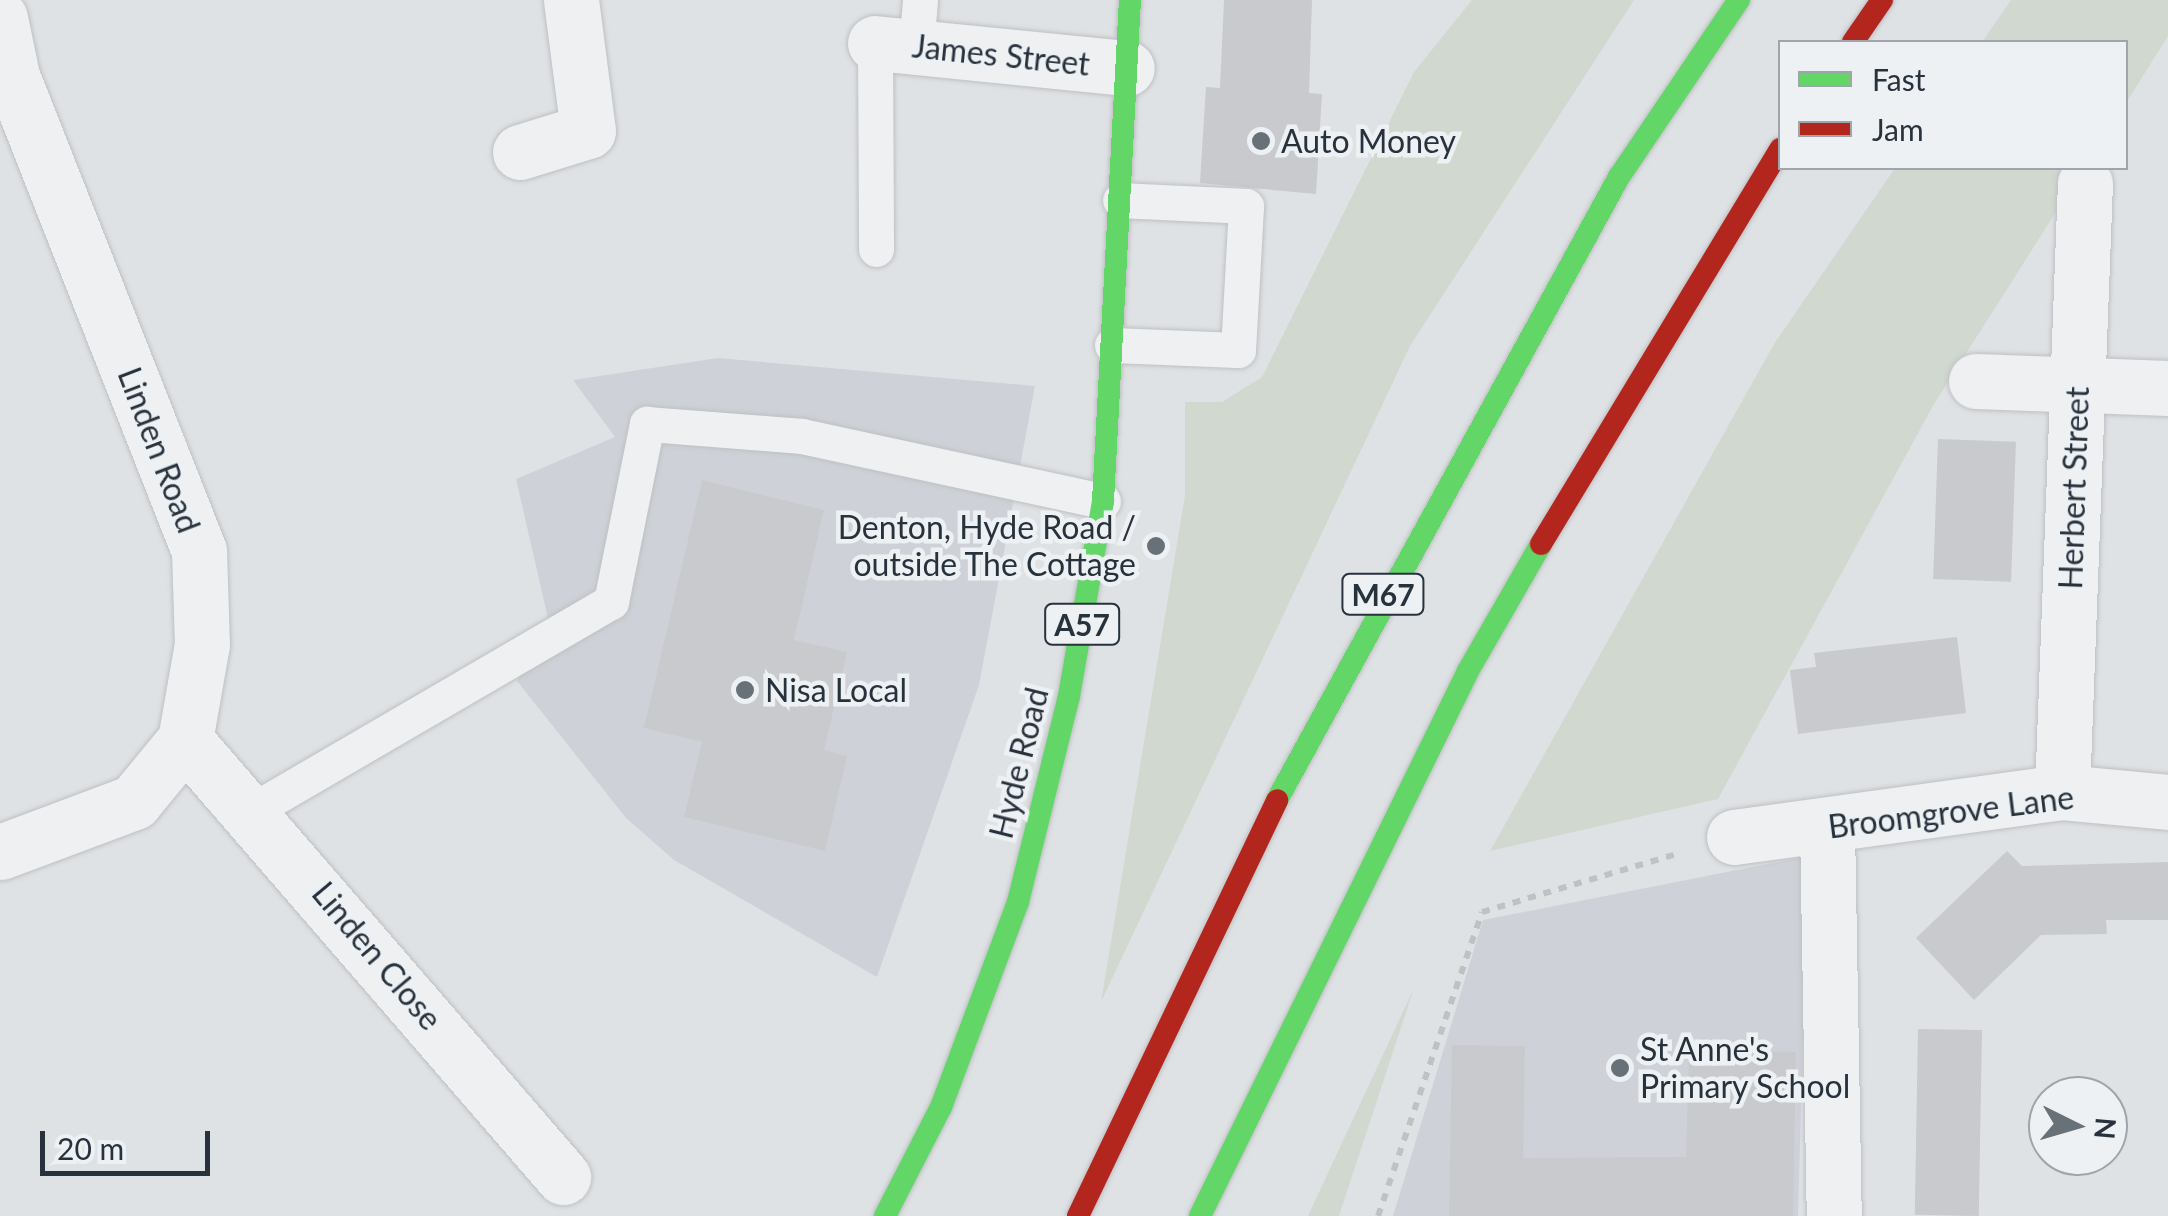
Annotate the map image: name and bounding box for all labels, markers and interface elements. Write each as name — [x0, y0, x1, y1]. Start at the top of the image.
street label: James Street — [910, 27, 1092, 83]
legend — [1778, 40, 2128, 170]
text: Fast — [1872, 61, 1926, 97]
text: Jam — [1872, 111, 1924, 147]
place label: Auto Money — [1281, 122, 1456, 160]
marker: Auto Money — [1250, 130, 1272, 152]
street label: Linden Road — [110, 362, 208, 538]
street label: Herbert Street — [2051, 386, 2097, 590]
place label: Denton, Hyde Road / outside The Cottage — [838, 509, 1136, 584]
marker: Denton, Hyde Road / outside The Cottage — [1145, 535, 1167, 557]
road number: M67 — [1340, 569, 1426, 619]
road number: A57 — [1042, 599, 1122, 649]
place label: Nisa Local — [765, 671, 907, 709]
marker: Nisa Local — [734, 679, 756, 701]
street label: Hyde Road — [982, 684, 1056, 842]
street label: Broomgrove Lane — [1826, 778, 2076, 846]
street label: Linden Close — [304, 874, 450, 1038]
place label: St Anne's Primary School — [1640, 1031, 1851, 1106]
marker: St Anne's Primary School — [1609, 1057, 1631, 1079]
north arrow — [2028, 1076, 2128, 1176]
scale bar — [45, 1111, 215, 1173]
text: N — [2088, 1116, 2124, 1141]
text: 20 m — [57, 1130, 124, 1166]

